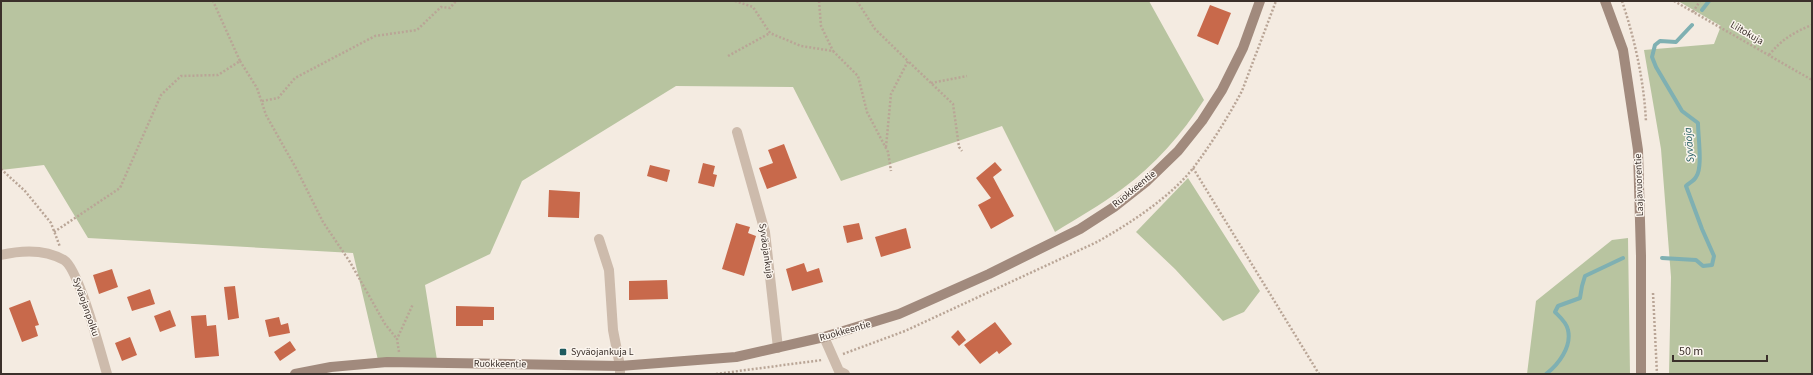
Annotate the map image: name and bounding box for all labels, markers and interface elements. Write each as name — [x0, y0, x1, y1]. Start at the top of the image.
street label: Liitokuja — [1728, 18, 1766, 48]
water label: Syväoja — [1680, 127, 1698, 163]
street label: Laajavuorentie — [1631, 153, 1647, 217]
street label: Ruokkeentie — [1109, 167, 1159, 211]
street label: Syväojankuja — [755, 222, 777, 280]
street label: Syväojanpolku — [69, 276, 103, 338]
street label: Ruokkeentie — [818, 317, 872, 345]
scale bar — [1673, 337, 1767, 363]
text: 50 m — [1679, 343, 1703, 360]
place label: Syväojankuja L — [571, 345, 634, 359]
marker: Syväojankuja L — [558, 347, 568, 357]
street label: Ruokkeentie — [474, 357, 526, 371]

